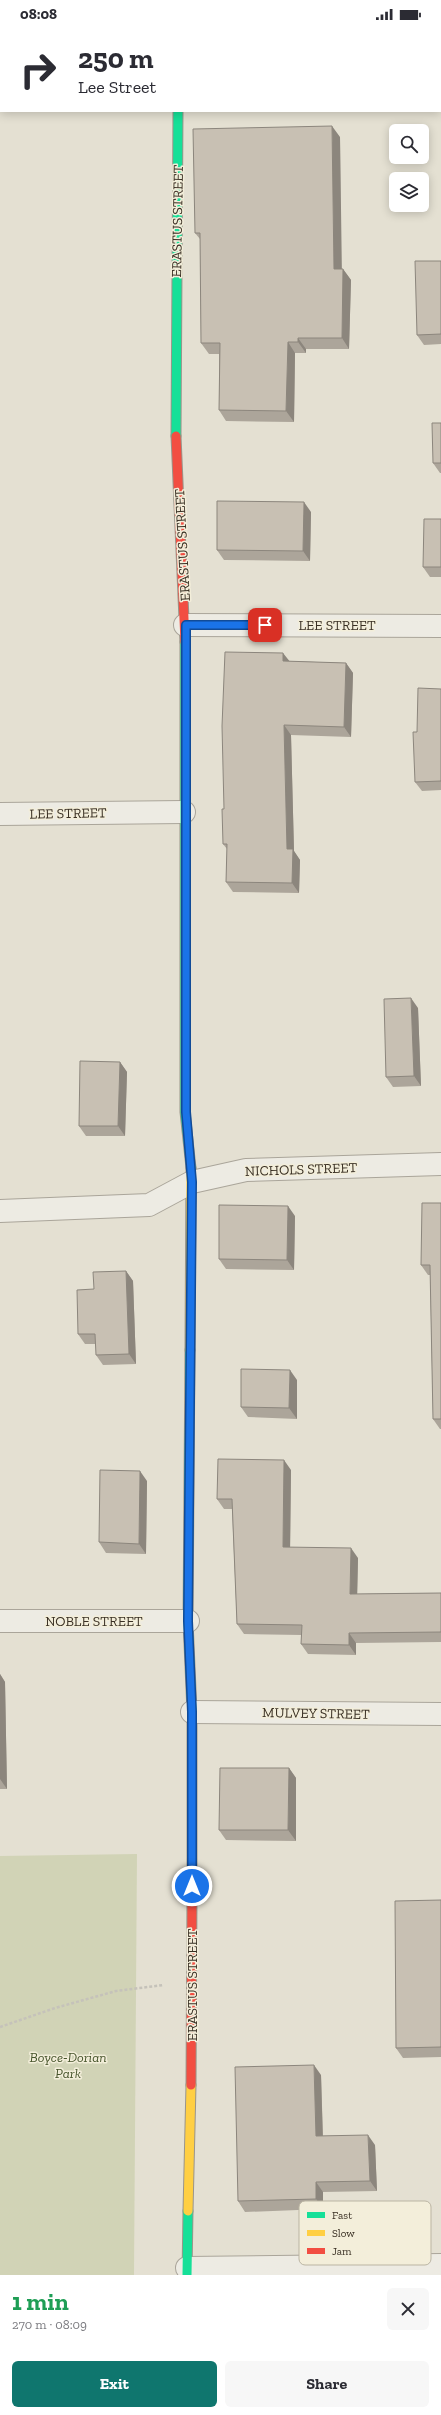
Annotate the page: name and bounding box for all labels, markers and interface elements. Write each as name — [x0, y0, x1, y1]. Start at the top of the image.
text: 08:08 — [20, 5, 57, 23]
text: 250 m — [78, 42, 154, 75]
icon: right — [12, 44, 64, 96]
text: Lee Street — [78, 76, 156, 98]
map controls — [389, 124, 429, 212]
button: search — [389, 124, 429, 164]
street label: ERASTUS STREET — [168, 164, 187, 278]
button: layers — [389, 172, 429, 212]
street label: ERASTUS STREET — [171, 488, 194, 602]
pin — [248, 608, 282, 642]
icon: arrive — [254, 614, 276, 636]
street label: LEE STREET — [298, 617, 376, 634]
street label: LEE STREET — [29, 804, 107, 823]
street label: NICHOLS STREET — [245, 1159, 358, 1180]
street label: NOBLE STREET — [45, 1613, 143, 1630]
street label: MULVEY STREET — [262, 1704, 370, 1723]
position arrow — [171, 1865, 213, 1907]
street label: ERASTUS STREET — [184, 1928, 201, 2041]
park label: Boyce-Dorian Park — [29, 2049, 107, 2082]
legend — [299, 2201, 431, 2265]
text: Fast — [332, 2209, 353, 2222]
text: Slow — [332, 2227, 355, 2240]
text: Jam — [332, 2245, 352, 2258]
text: 1 min — [12, 2287, 69, 2316]
button: close — [387, 2288, 429, 2330]
text: 270 m · 08:09 — [12, 2317, 87, 2332]
button: Exit — [12, 2361, 217, 2407]
button: Share — [225, 2361, 429, 2407]

